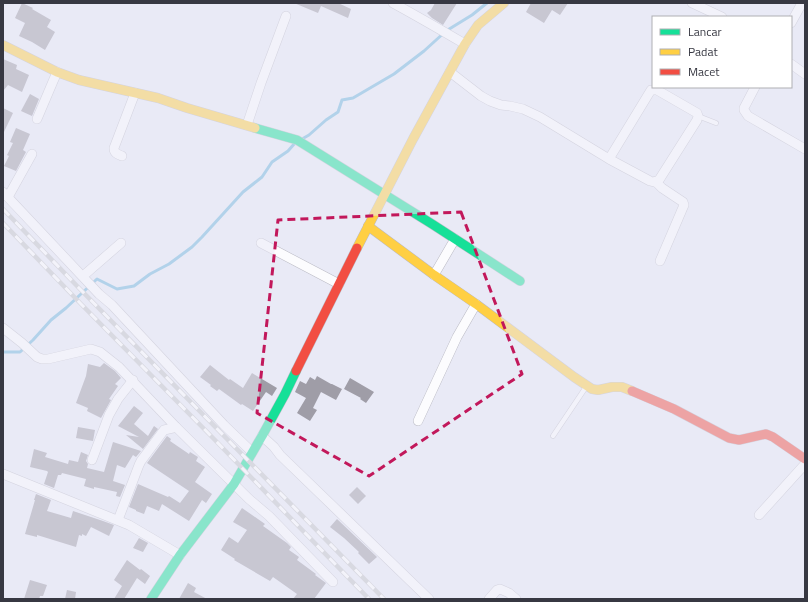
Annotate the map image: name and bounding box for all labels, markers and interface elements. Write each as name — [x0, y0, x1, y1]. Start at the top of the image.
legend — [652, 16, 792, 88]
text: Lancar — [688, 22, 722, 41]
text: Padat — [688, 42, 718, 61]
text: Macet — [688, 62, 720, 81]

